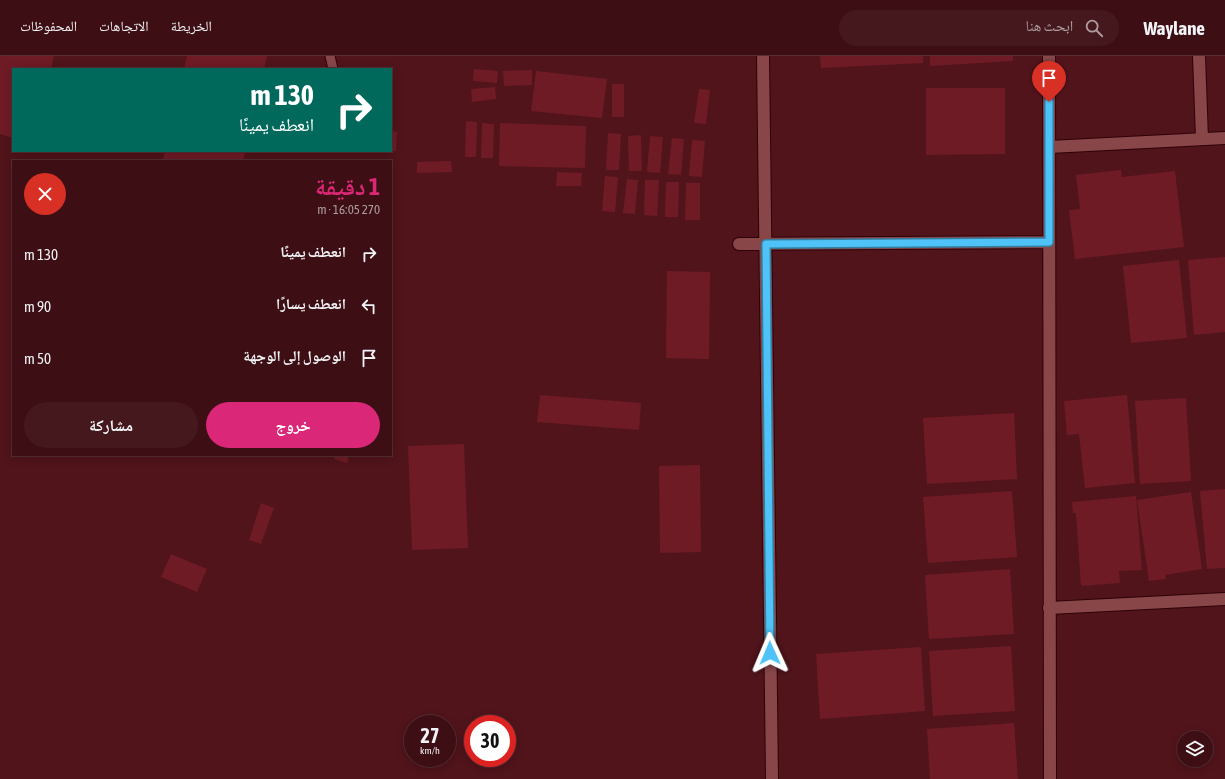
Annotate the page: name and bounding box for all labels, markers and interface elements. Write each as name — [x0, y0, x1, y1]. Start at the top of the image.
search box — [839, 10, 1119, 46]
text: ابحث هنا — [1026, 17, 1073, 34]
icon: search — [1083, 17, 1105, 39]
text: Waylane — [1143, 17, 1205, 39]
text: المحفوظات — [20, 18, 77, 34]
text: الاتجاهات — [99, 18, 149, 34]
text: الخريطة — [171, 18, 212, 34]
pin — [1032, 61, 1066, 102]
icon: arrive — [1038, 67, 1060, 89]
text: 130 m — [251, 79, 314, 111]
icon: right — [328, 84, 380, 136]
text: انعطف يمينًا — [239, 114, 314, 135]
button: close — [24, 173, 66, 215]
text: 1 دقيقة — [315, 173, 380, 200]
text: 270 m · 16:05 — [317, 202, 380, 217]
text: انعطف يمينًا — [280, 243, 346, 260]
icon: right — [358, 243, 380, 265]
text: 130 m — [24, 246, 58, 263]
text: انعطف يسارًا — [276, 295, 346, 312]
icon: left — [358, 295, 380, 317]
text: 90 m — [24, 298, 51, 315]
text: الوصول إلى الوجهة — [243, 347, 346, 364]
icon: arrive — [358, 347, 380, 369]
text: 50 m — [24, 350, 51, 367]
button: مشاركة — [24, 402, 198, 448]
button: خروج — [206, 402, 380, 448]
position arrow — [749, 632, 791, 674]
speed limit sign: 30 — [464, 715, 516, 767]
text: 27 — [421, 724, 439, 747]
map controls — [1177, 731, 1213, 767]
button: layers — [1177, 731, 1213, 767]
text: km/h — [420, 745, 440, 756]

